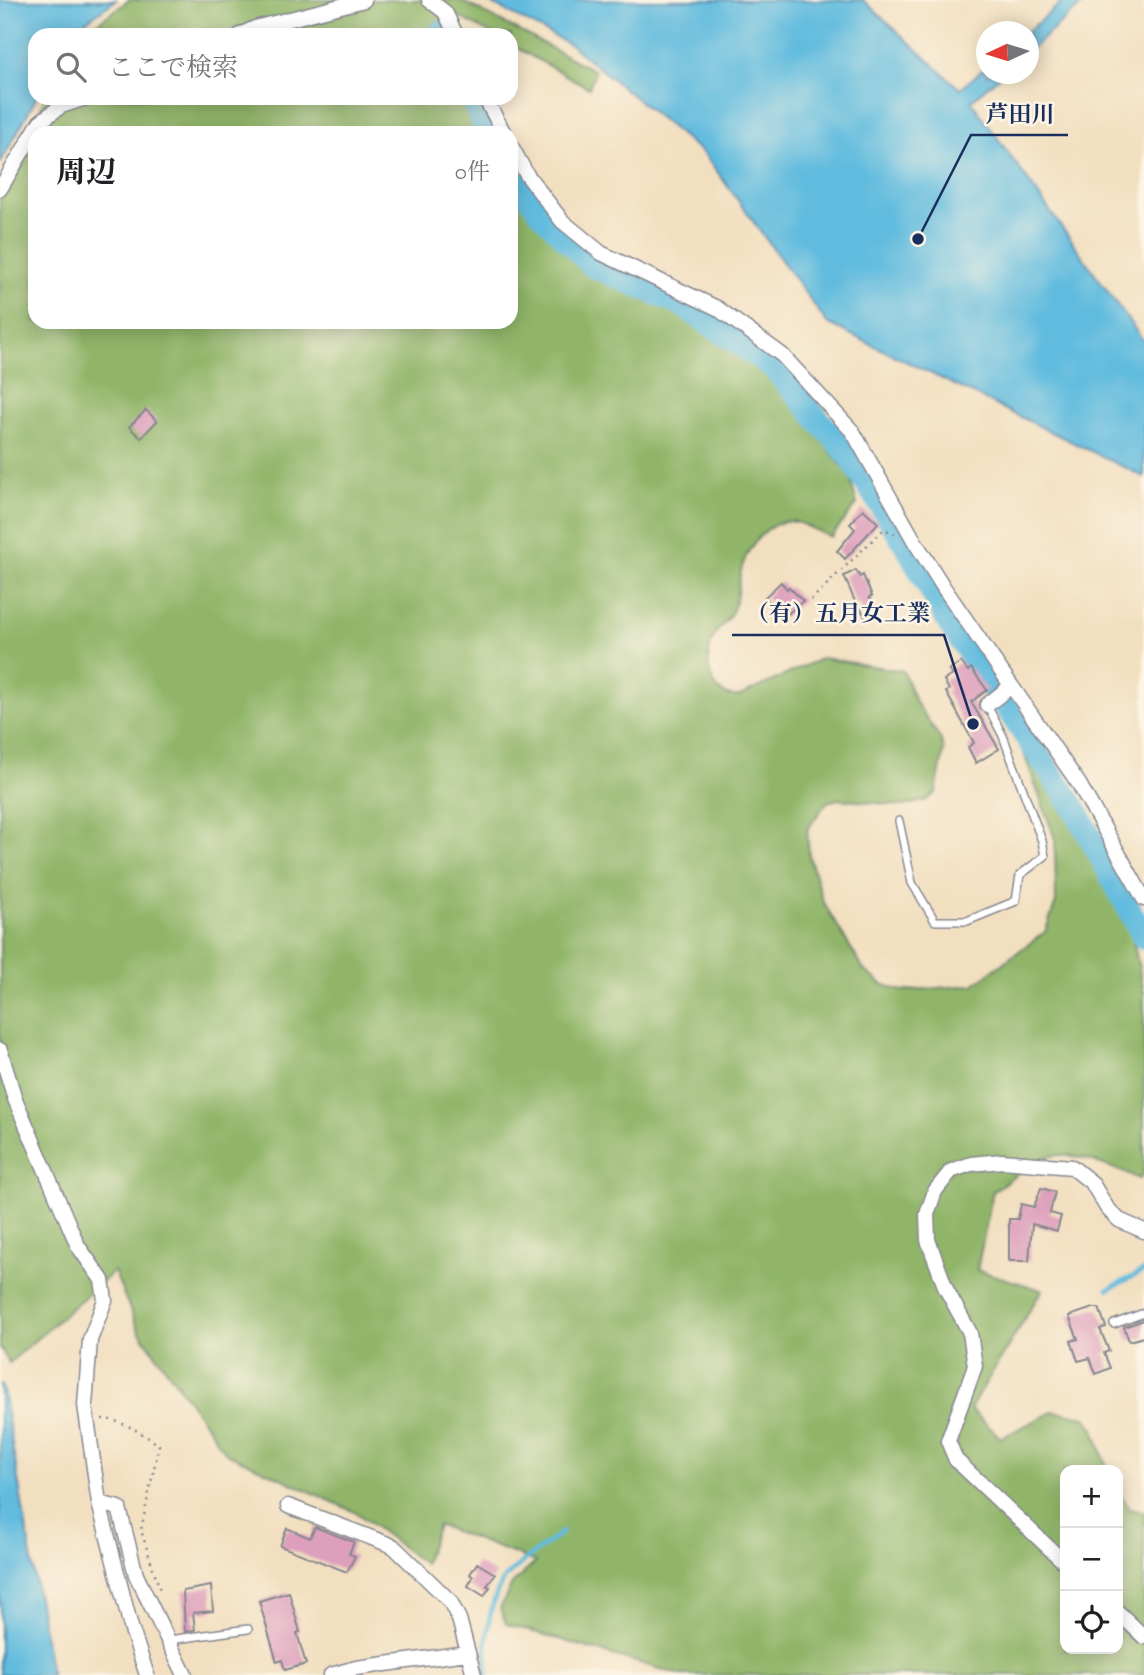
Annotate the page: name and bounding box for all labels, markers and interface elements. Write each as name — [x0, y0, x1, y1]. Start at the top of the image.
north arrow — [976, 21, 1039, 84]
search box — [28, 28, 518, 105]
icon: search — [52, 48, 90, 86]
text: ここで検索 — [108, 51, 238, 88]
callout: 芦田川 — [971, 91, 1068, 135]
text: 芦田川 — [986, 100, 1055, 133]
text: 周辺 — [56, 153, 116, 196]
text: 0件 — [455, 157, 490, 190]
callout: （有）五月女工業 — [732, 591, 944, 635]
text: （有）五月女工業 — [746, 599, 930, 632]
map controls — [1060, 1465, 1123, 1654]
button: + — [1060, 1465, 1123, 1528]
button: − — [1060, 1528, 1123, 1591]
button: locate — [1060, 1591, 1123, 1654]

